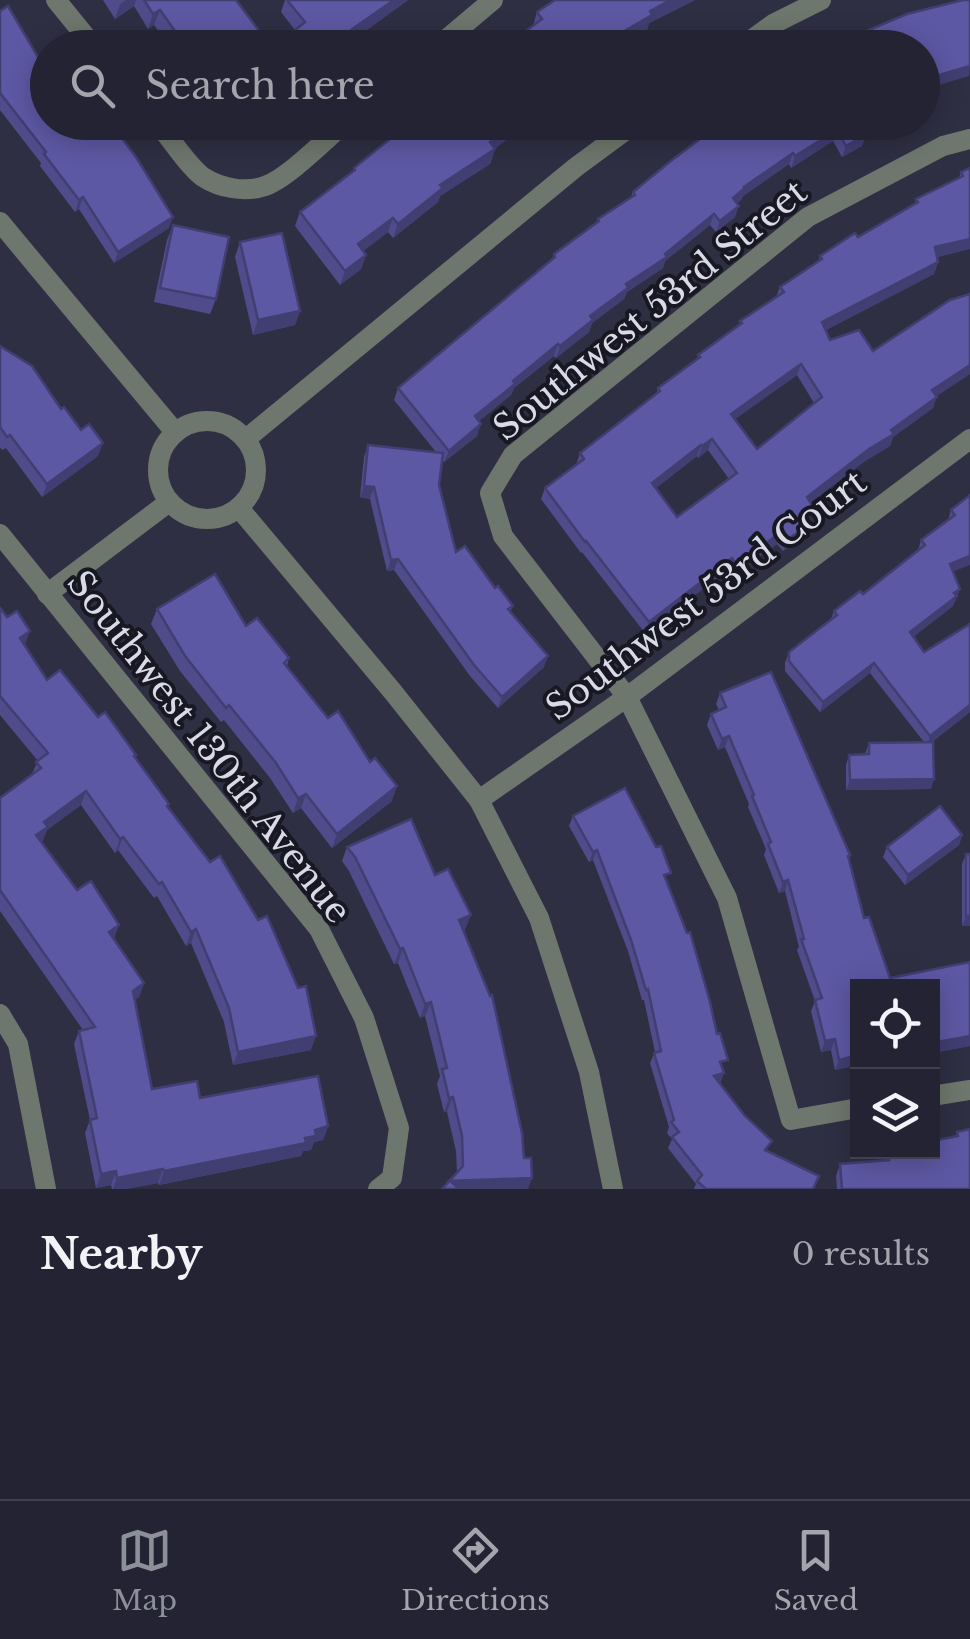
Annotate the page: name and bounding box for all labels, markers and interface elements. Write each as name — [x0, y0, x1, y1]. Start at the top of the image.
search box — [30, 30, 940, 140]
icon: search — [65, 58, 120, 113]
text: Search here — [145, 62, 375, 109]
street label: Southwest 53rd Street — [484, 170, 815, 449]
street label: Southwest 53rd Court — [537, 460, 874, 729]
street label: Southwest 130th Avenue — [58, 562, 360, 931]
map controls — [850, 979, 940, 1159]
button: locate — [850, 979, 940, 1069]
button: layers — [850, 1069, 940, 1159]
text: Nearby — [40, 1228, 203, 1280]
text: 0 results — [792, 1234, 930, 1274]
tab: Map — [112, 1523, 177, 1618]
tab: Directions — [401, 1523, 550, 1618]
tab: Saved — [774, 1523, 858, 1618]

